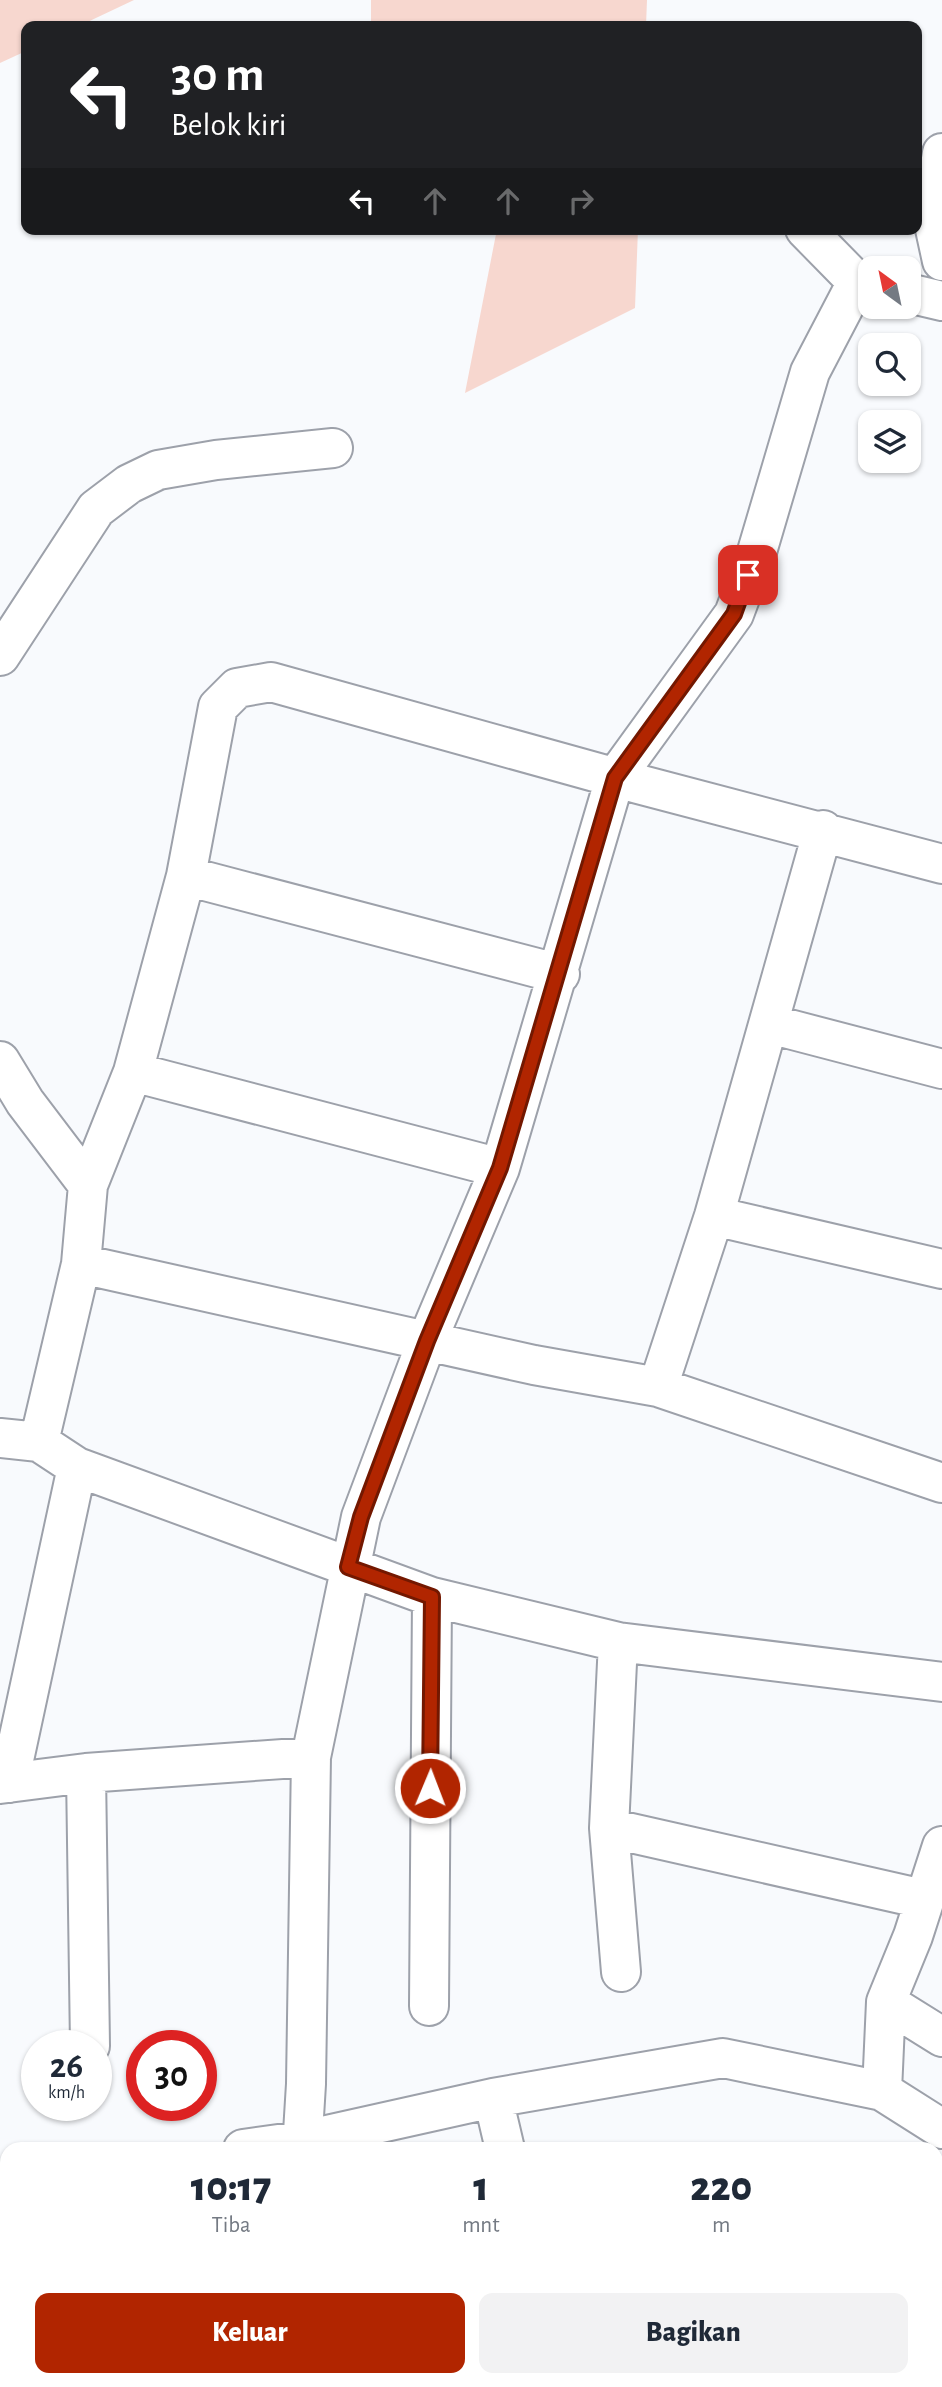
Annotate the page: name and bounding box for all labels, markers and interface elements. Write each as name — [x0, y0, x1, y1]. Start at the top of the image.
icon: left — [56, 49, 147, 140]
text: 30 m — [171, 51, 265, 100]
text: Belok kiri — [171, 109, 287, 141]
icon: left — [343, 182, 381, 220]
icon: ahead — [416, 182, 454, 220]
icon: ahead — [489, 182, 527, 220]
icon: right — [562, 182, 600, 220]
north arrow — [858, 256, 920, 318]
map controls — [858, 256, 921, 473]
button: search — [858, 333, 921, 396]
button: layers — [858, 410, 921, 473]
pin — [718, 545, 778, 605]
icon: arrive — [729, 556, 767, 594]
position arrow — [393, 1751, 467, 1825]
speed limit sign: 30 — [126, 2030, 217, 2121]
text: 26 — [50, 2049, 83, 2084]
text: km/h — [48, 2084, 85, 2102]
text: 10:17 — [191, 2166, 271, 2208]
text: 1 — [473, 2166, 489, 2208]
text: 220 — [690, 2166, 752, 2208]
text: Tiba — [211, 2214, 251, 2237]
text: mnt — [462, 2214, 500, 2237]
text: m — [712, 2214, 730, 2237]
button: Keluar — [35, 2293, 465, 2373]
button: Bagikan — [479, 2293, 908, 2373]

